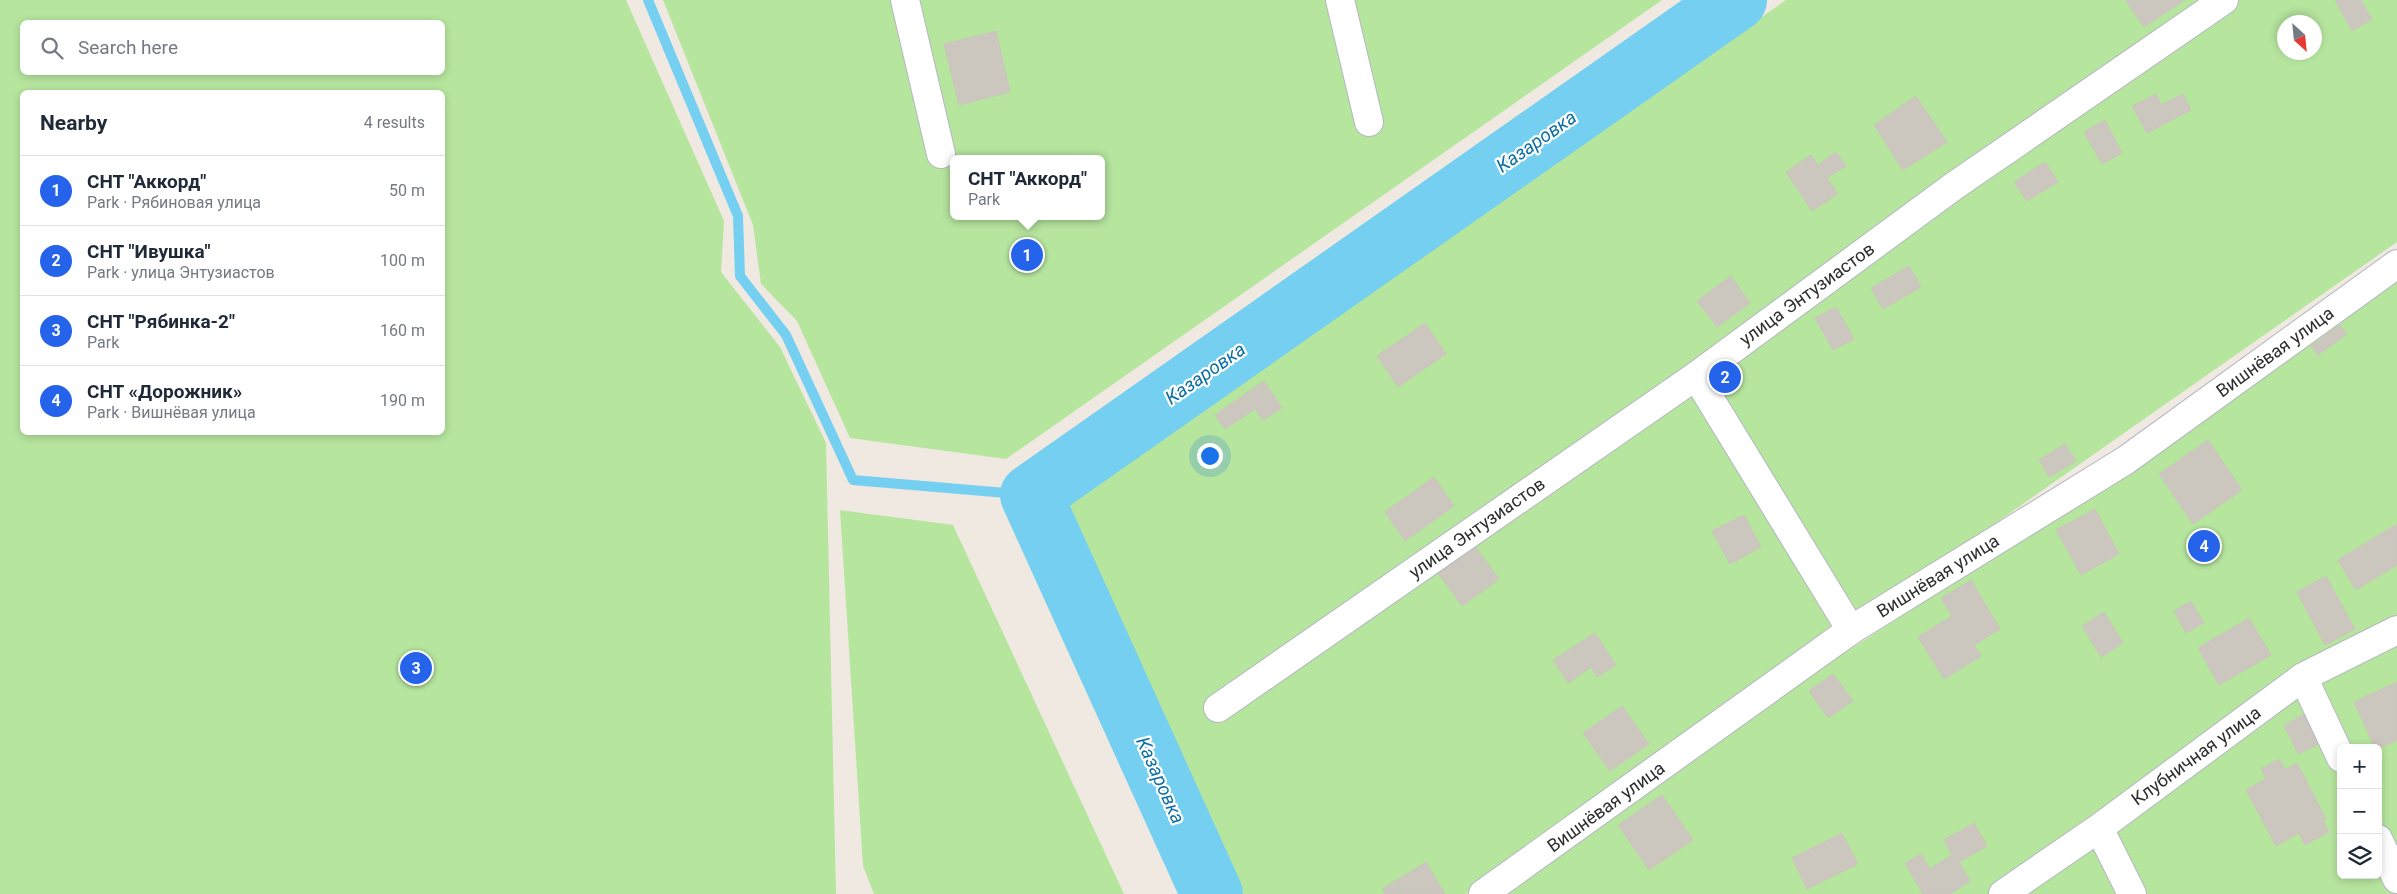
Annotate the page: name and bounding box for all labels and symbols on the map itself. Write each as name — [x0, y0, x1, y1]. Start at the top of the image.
north arrow — [2277, 15, 2322, 60]
water label: Казаровка — [1492, 105, 1581, 177]
pin: 1 — [1011, 236, 1043, 274]
street label: улица Энтузиастов — [1735, 238, 1878, 349]
street label: Вишнёвая улица — [2212, 302, 2337, 401]
water label: Казаровка — [1161, 337, 1250, 409]
pin: 2 — [1709, 358, 1741, 396]
your location — [1197, 443, 1223, 469]
street label: улица Энтузиастов — [1405, 473, 1549, 582]
pin: 4 — [2188, 527, 2220, 565]
street label: Вишнёвая улица — [1873, 530, 2003, 622]
pin: 3 — [400, 649, 432, 687]
street label: Клубничная улица — [2127, 702, 2264, 810]
water label: Казаровка — [1131, 733, 1190, 827]
street label: Вишнёвая улица — [1543, 757, 1668, 856]

